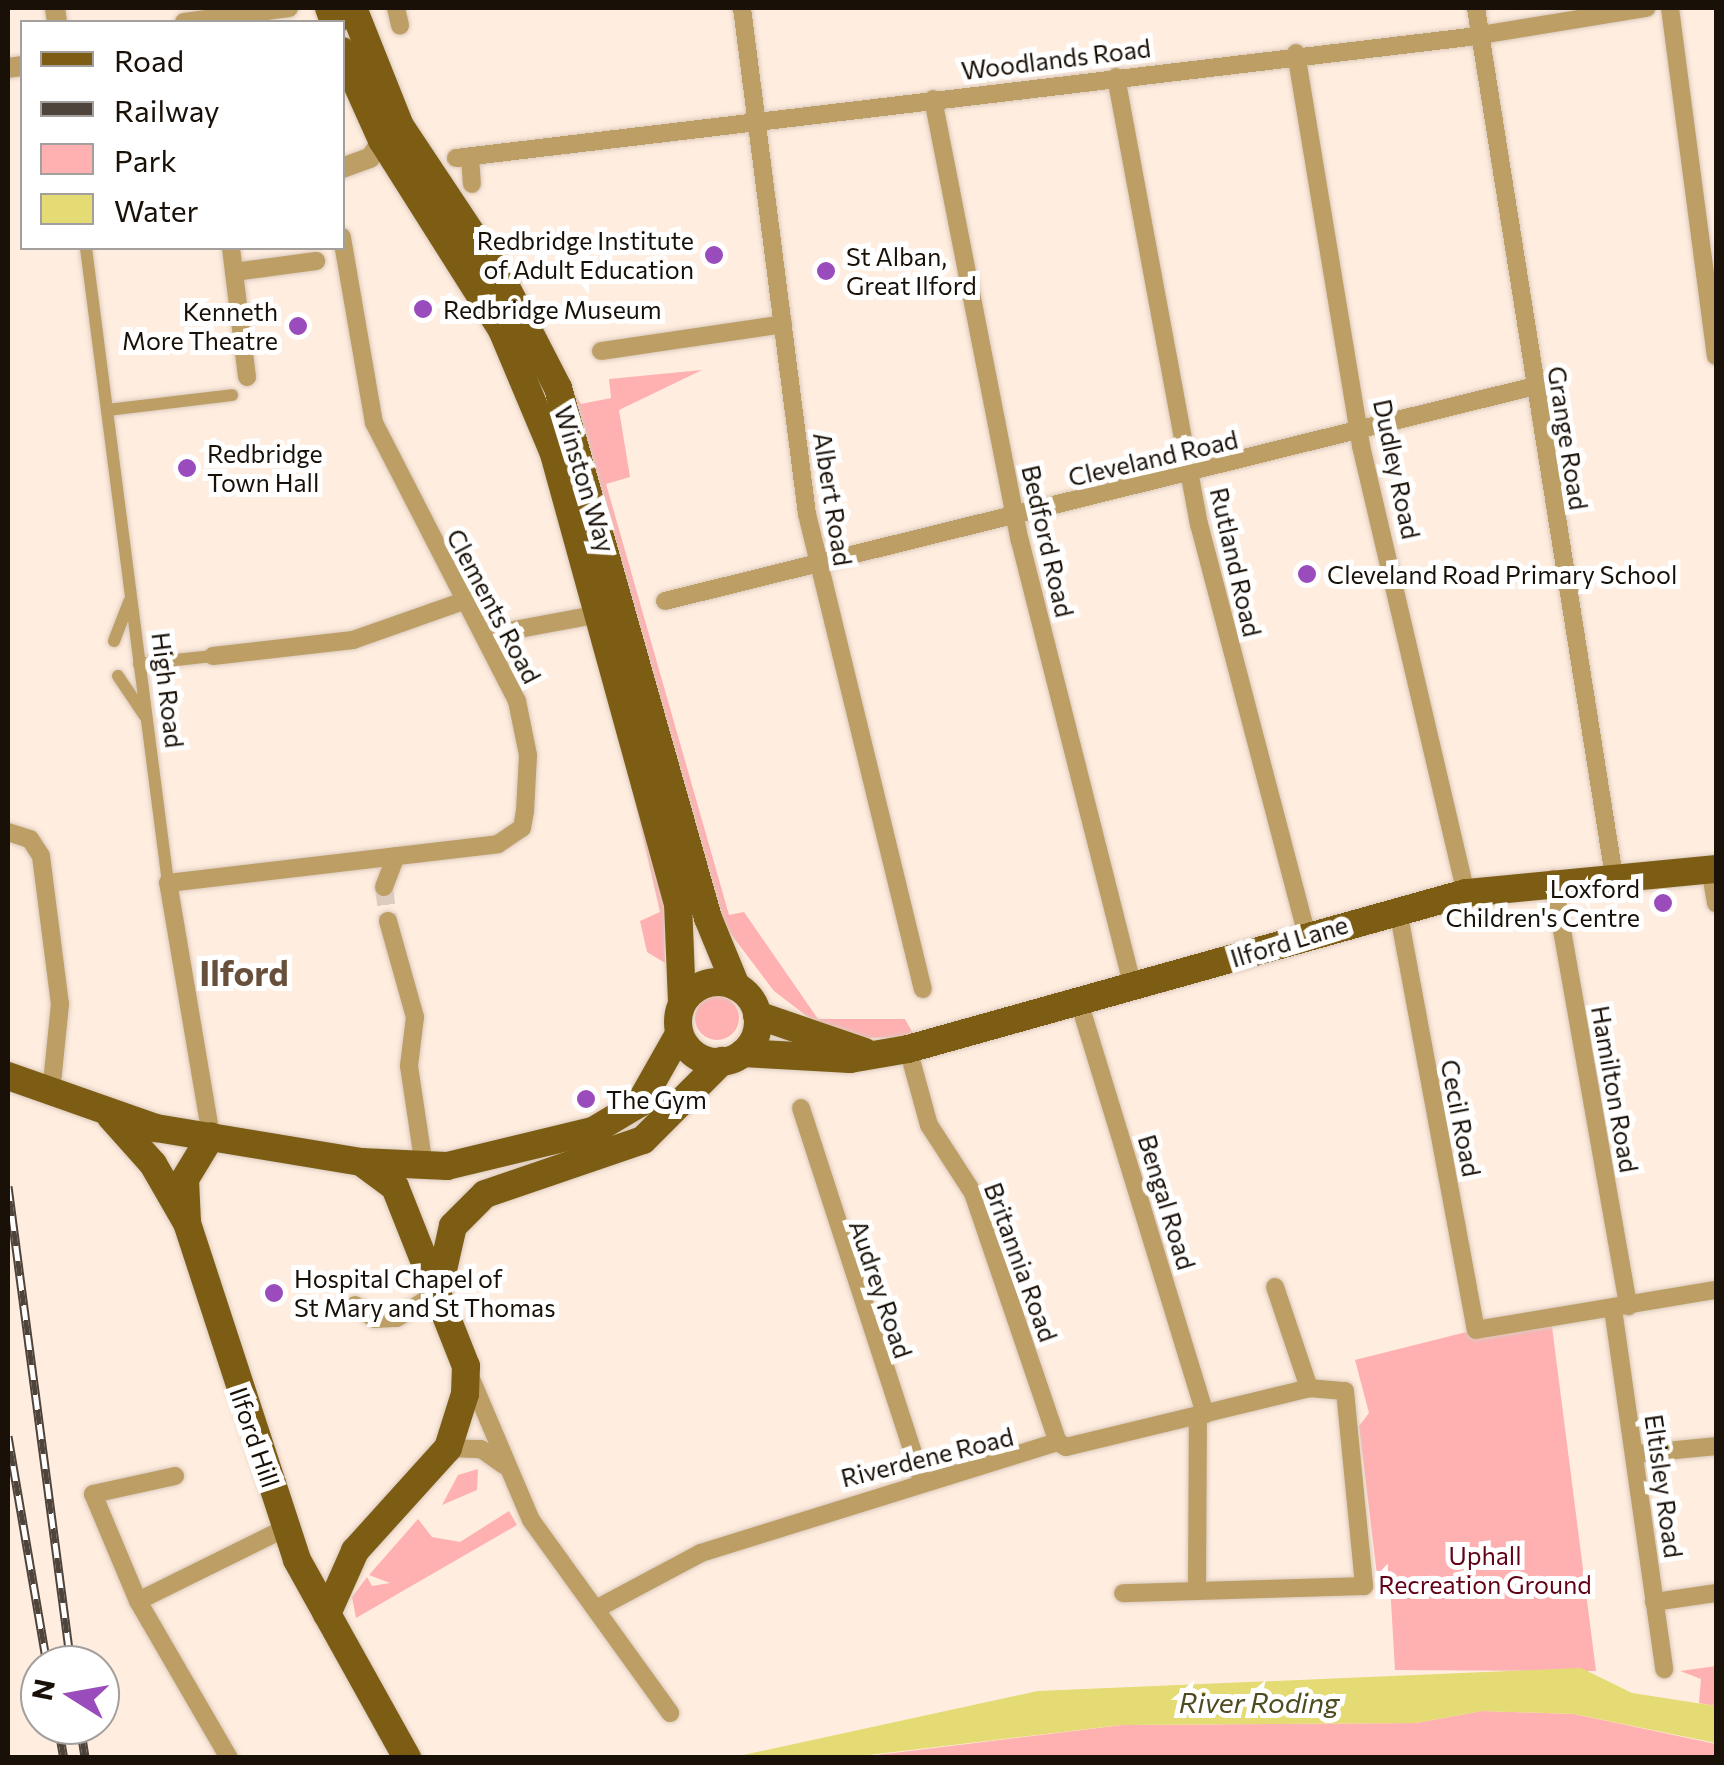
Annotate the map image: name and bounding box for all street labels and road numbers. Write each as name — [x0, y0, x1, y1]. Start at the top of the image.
street label: Woodlands Road — [959, 32, 1153, 86]
street label: Grange Road — [1542, 364, 1594, 512]
street label: Dudley Road — [1368, 396, 1426, 542]
street label: Winston Way — [548, 402, 622, 556]
street label: Cleveland Road — [1065, 424, 1241, 492]
street label: Albert Road — [808, 430, 858, 568]
street label: Bedford Road — [1016, 462, 1080, 620]
street label: Rutland Road — [1204, 484, 1268, 640]
street label: Clements Road — [441, 524, 547, 688]
street label: High Road — [146, 631, 190, 749]
street label: Ilford Lane — [1227, 909, 1351, 973]
street label: Hamilton Road — [1586, 1003, 1644, 1175]
street label: Cecil Road — [1435, 1057, 1487, 1179]
street label: Bengal Road — [1132, 1131, 1202, 1273]
street label: Britannia Road — [978, 1178, 1064, 1346]
street label: Audrey Road — [843, 1216, 919, 1362]
street label: Ilford Hill — [224, 1383, 286, 1491]
street label: Eltisley Road — [1639, 1412, 1689, 1560]
street label: Riverdene Road — [838, 1421, 1016, 1493]

